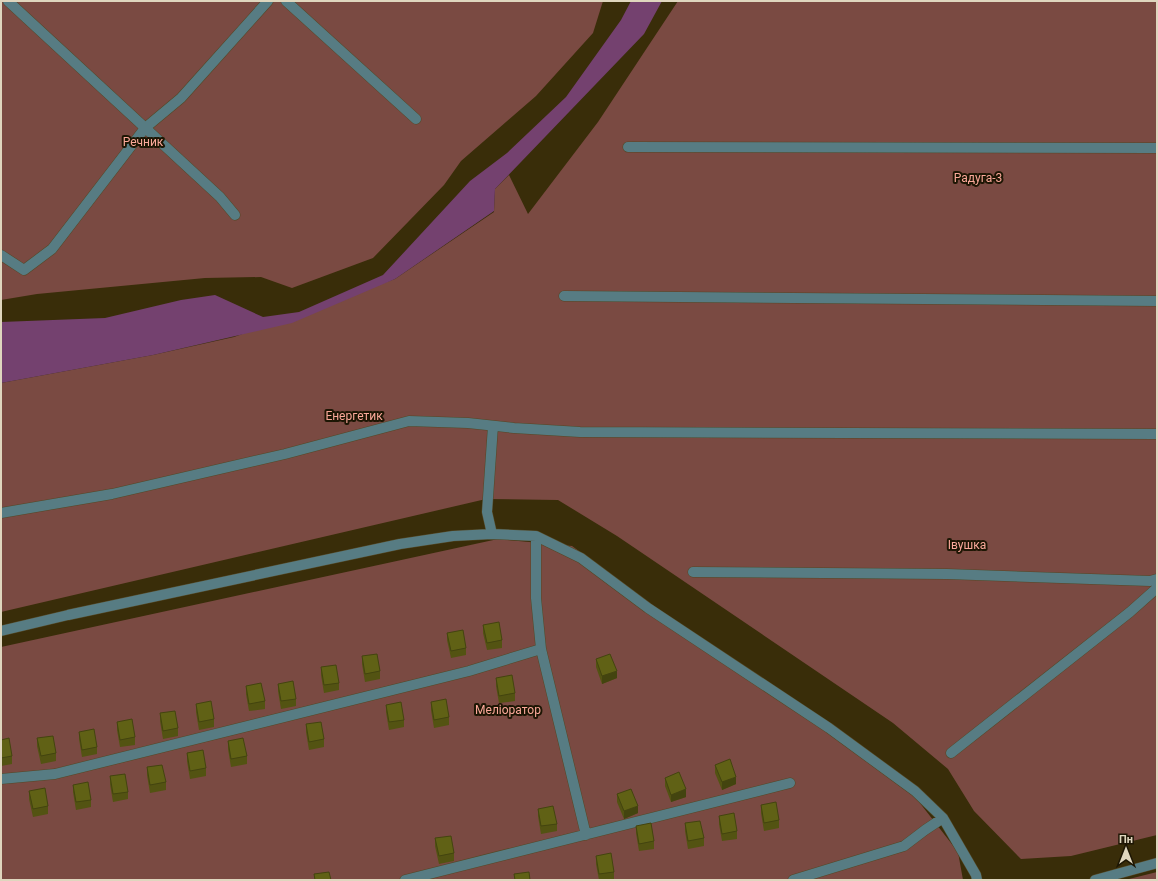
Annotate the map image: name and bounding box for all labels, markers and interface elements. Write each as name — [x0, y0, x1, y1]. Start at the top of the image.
park label: Речник — [123, 135, 164, 149]
park label: Радуга-3 — [954, 171, 1002, 185]
park label: Енергетик — [325, 409, 383, 423]
park label: Івушка — [948, 538, 986, 552]
park label: Меліоратор — [475, 703, 541, 717]
north arrow — [1106, 829, 1146, 869]
text: Пн — [1119, 833, 1133, 846]

